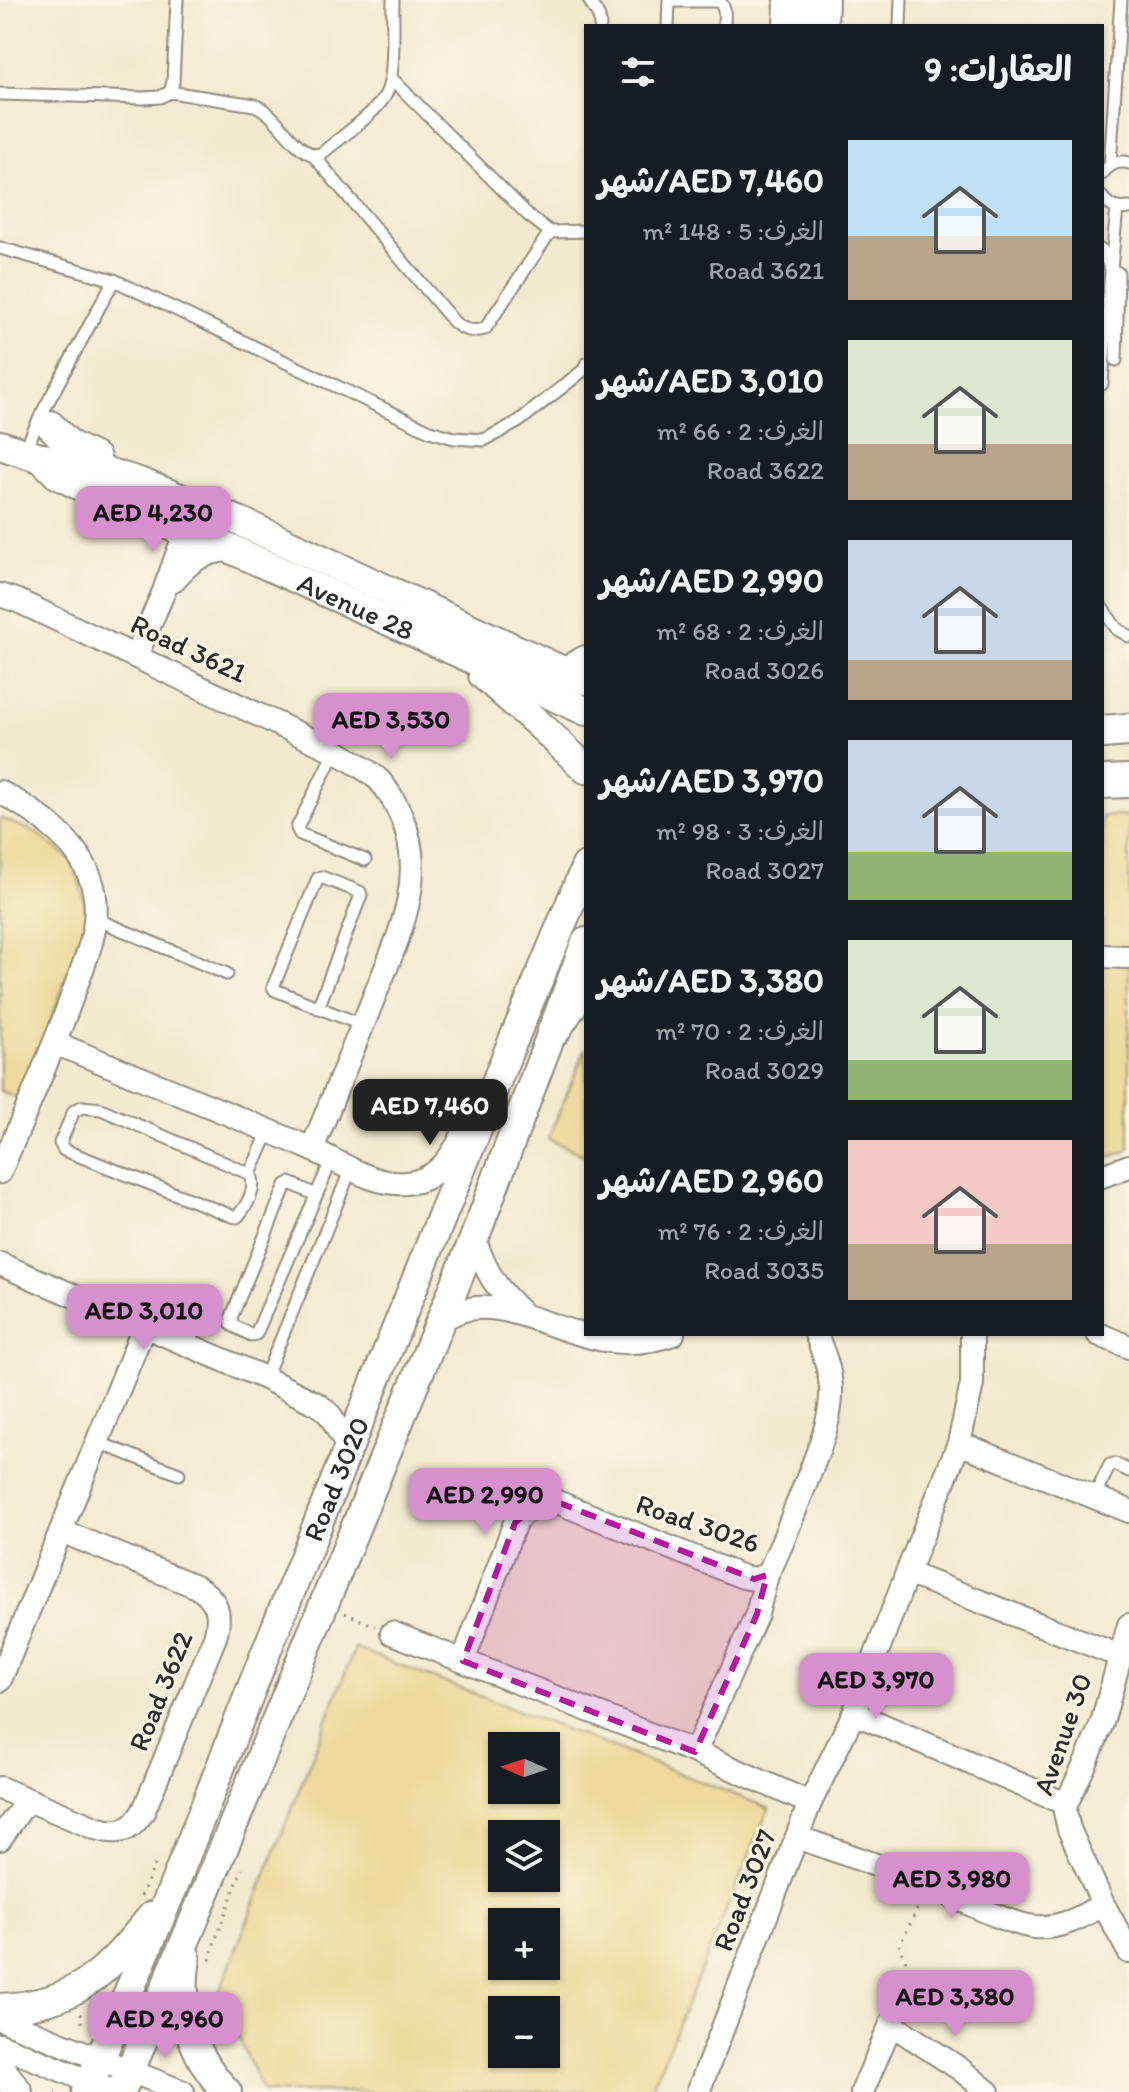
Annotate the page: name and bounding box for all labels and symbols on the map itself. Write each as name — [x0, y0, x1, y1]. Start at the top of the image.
pin: AED 4,230 — [61, 486, 245, 554]
street label: Avenue 28 — [293, 565, 420, 647]
street label: Road 3621 — [125, 606, 253, 690]
pin: AED 3,530 — [299, 693, 483, 761]
pin: AED 7,460 — [338, 1079, 522, 1147]
pin: AED 3,010 — [52, 1284, 236, 1352]
street label: Road 3020 — [296, 1412, 376, 1546]
pin: AED 2,990 — [393, 1468, 577, 1536]
street label: Road 3026 — [632, 1486, 764, 1560]
street label: Road 3622 — [121, 1626, 199, 1756]
pin: AED 3,970 — [784, 1653, 968, 1721]
street label: Avenue 30 — [1025, 1669, 1099, 1799]
north arrow — [488, 1732, 560, 1804]
street label: Road 3027 — [705, 1824, 783, 1956]
pin: AED 3,980 — [860, 1852, 1044, 1920]
pin: AED 3,380 — [863, 1970, 1047, 2038]
pin: AED 2,960 — [73, 1992, 257, 2060]

